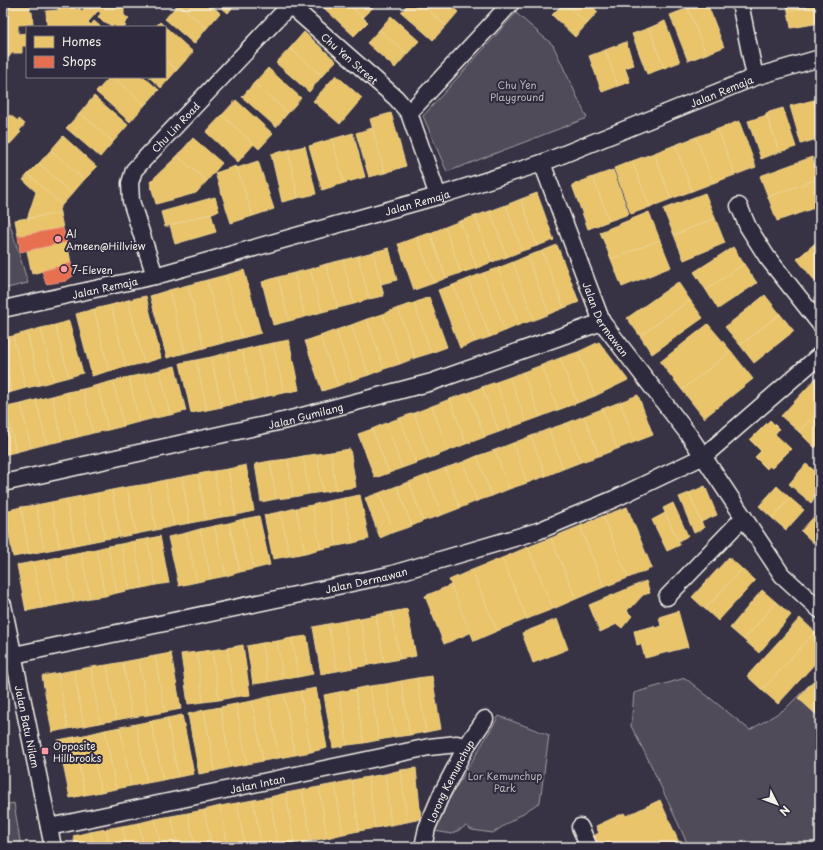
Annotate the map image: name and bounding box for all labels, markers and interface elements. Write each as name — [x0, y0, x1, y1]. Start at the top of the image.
legend — [26, 26, 166, 78]
street label: Chu Yen Street — [318, 29, 382, 87]
text: Homes — [62, 32, 101, 50]
text: Shops — [62, 52, 97, 70]
street label: Jalan Remaja — [687, 71, 756, 110]
park label: Chu Yen Playground — [490, 77, 544, 105]
street label: Chu Lin Road — [147, 98, 203, 155]
street label: Jalan Remaja — [383, 185, 452, 218]
place label: Al Ameen@Hillview — [66, 226, 146, 253]
marker: Al Ameen@Hillview — [53, 234, 63, 244]
place label: 7-Eleven — [72, 262, 113, 277]
marker: 7-Eleven — [59, 264, 69, 274]
street label: Jalan Remaja — [70, 272, 140, 301]
street label: Jalan Dermawan — [580, 279, 633, 359]
street label: Jalan Gumilang — [267, 398, 345, 431]
street label: Jalan Dermawan — [324, 563, 409, 596]
street label: Jalan Batu Nilam — [12, 684, 44, 769]
street label: Lorong Kemunchup — [423, 736, 477, 825]
place label: Opposite Hillbrooks — [53, 738, 102, 765]
marker: Opposite Hillbrooks — [40, 746, 50, 756]
park label: Lor Kemunchup Park — [468, 768, 542, 795]
street label: Jalan Intan — [228, 770, 286, 796]
north arrow — [757, 784, 797, 824]
text: N — [775, 802, 794, 820]

